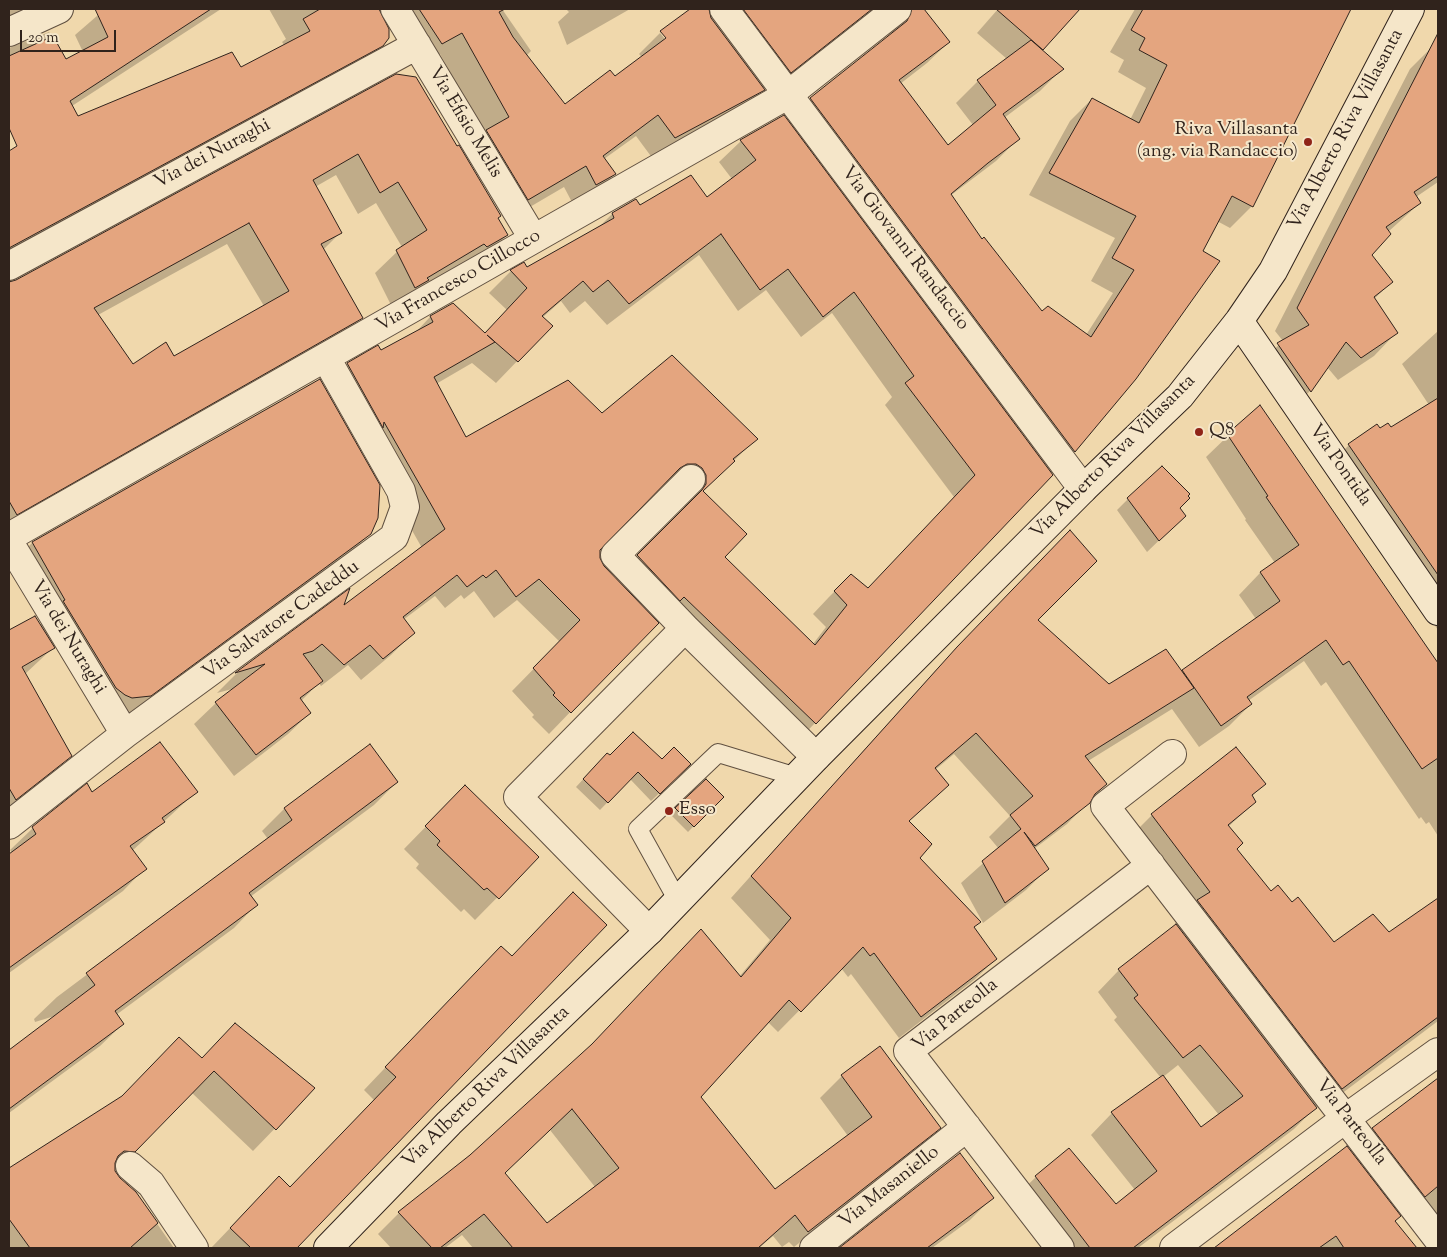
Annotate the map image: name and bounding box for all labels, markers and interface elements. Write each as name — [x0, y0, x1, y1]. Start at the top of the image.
scale bar — [22, 20, 119, 52]
street label: Via Alberto Riva Villasanta — [1284, 26, 1410, 234]
text: 20 m — [28, 28, 59, 49]
street label: Via Efisio Melis — [422, 63, 506, 183]
street label: Via dei Nuraghi — [151, 115, 275, 195]
place label: Riva Villasanta (ang. via Randaccio) — [1137, 120, 1298, 164]
marker: Riva Villasanta (ang. via Randaccio) — [1302, 136, 1314, 148]
street label: Via Giovanni Randaccio — [835, 163, 973, 335]
street label: Via Francesco Cillocco — [373, 226, 545, 338]
street label: Via Alberto Riva Villasanta — [1027, 371, 1201, 545]
place label: Q8 — [1209, 421, 1234, 443]
street label: Via Pontida — [1302, 421, 1376, 511]
marker: Q8 — [1193, 426, 1205, 438]
street label: Via Salvatore Cadeddu — [199, 557, 365, 685]
street label: Via dei Nuraghi — [24, 577, 110, 699]
place label: Esso — [679, 800, 716, 822]
marker: Esso — [663, 805, 675, 817]
street label: Via Parteolla — [909, 975, 1003, 1057]
street label: Via Alberto Riva Villasanta — [399, 1002, 575, 1174]
street label: Via Parteolla — [1309, 1075, 1391, 1171]
street label: Via Masaniello — [835, 1142, 945, 1234]

